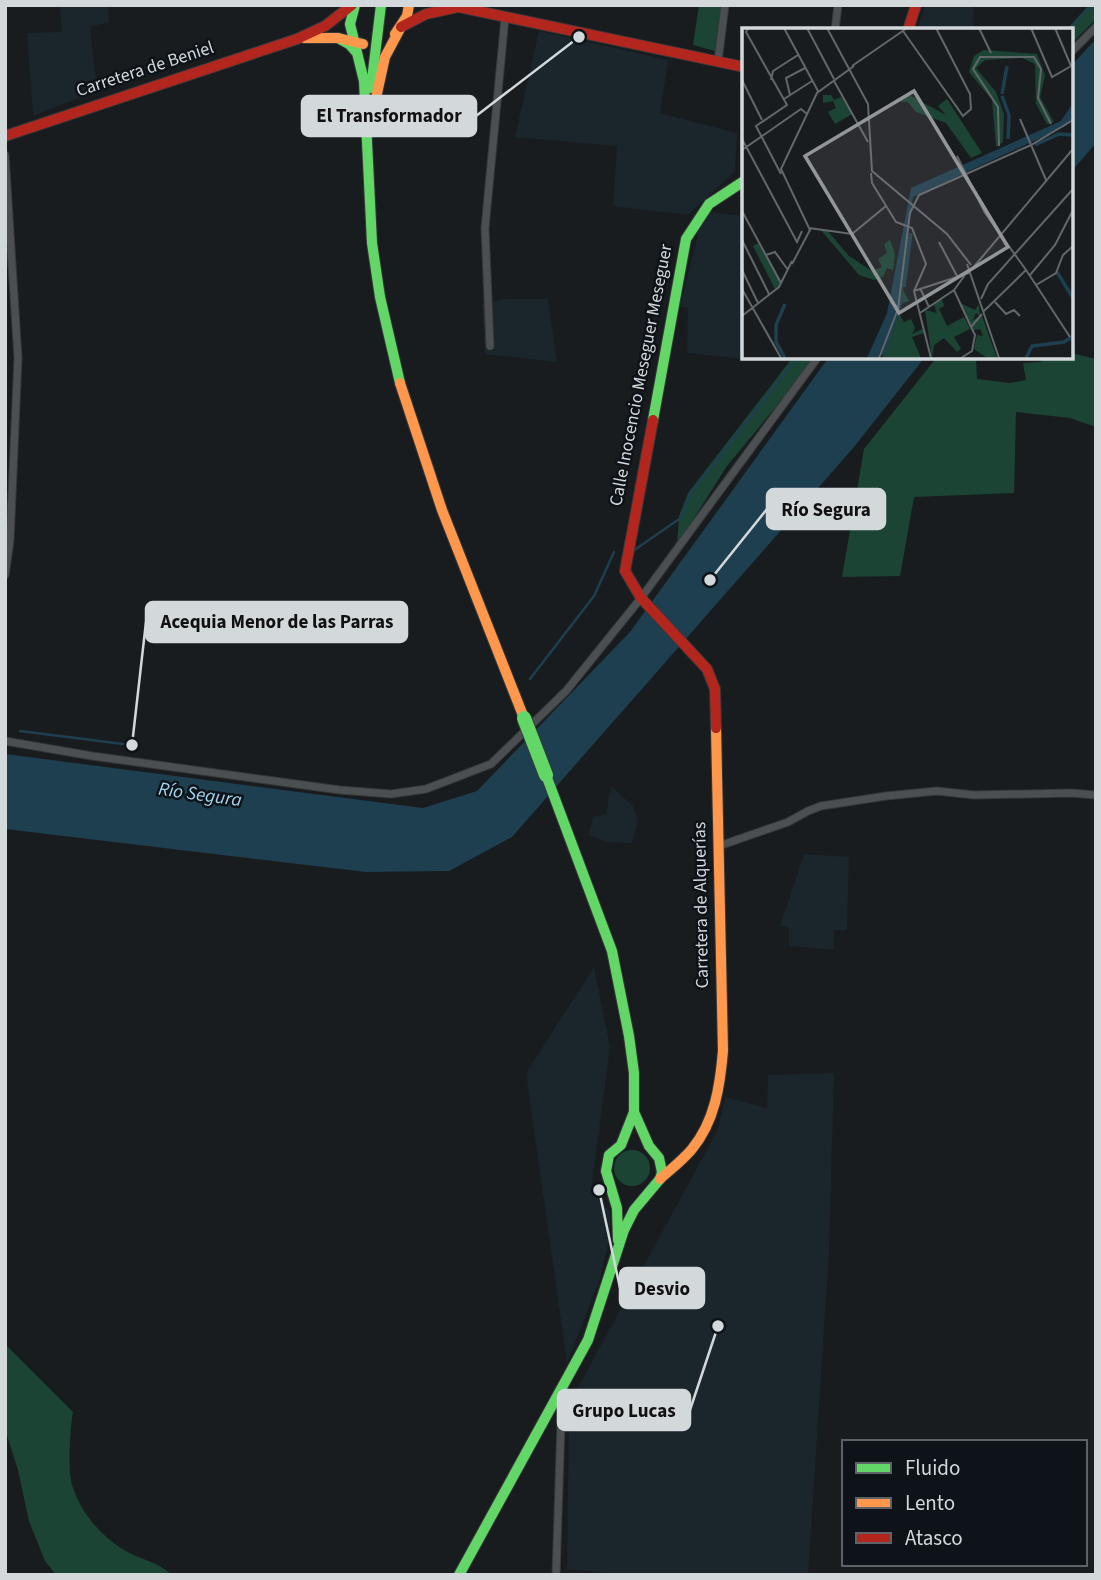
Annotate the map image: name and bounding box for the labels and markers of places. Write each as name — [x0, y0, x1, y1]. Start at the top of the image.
callout: El Transformador — [302, 96, 476, 136]
callout: Río Segura — [767, 489, 885, 529]
callout: Acequia Menor de las Parras — [146, 602, 407, 642]
callout: Desvio — [620, 1268, 704, 1308]
callout: Grupo Lucas — [558, 1390, 690, 1430]

